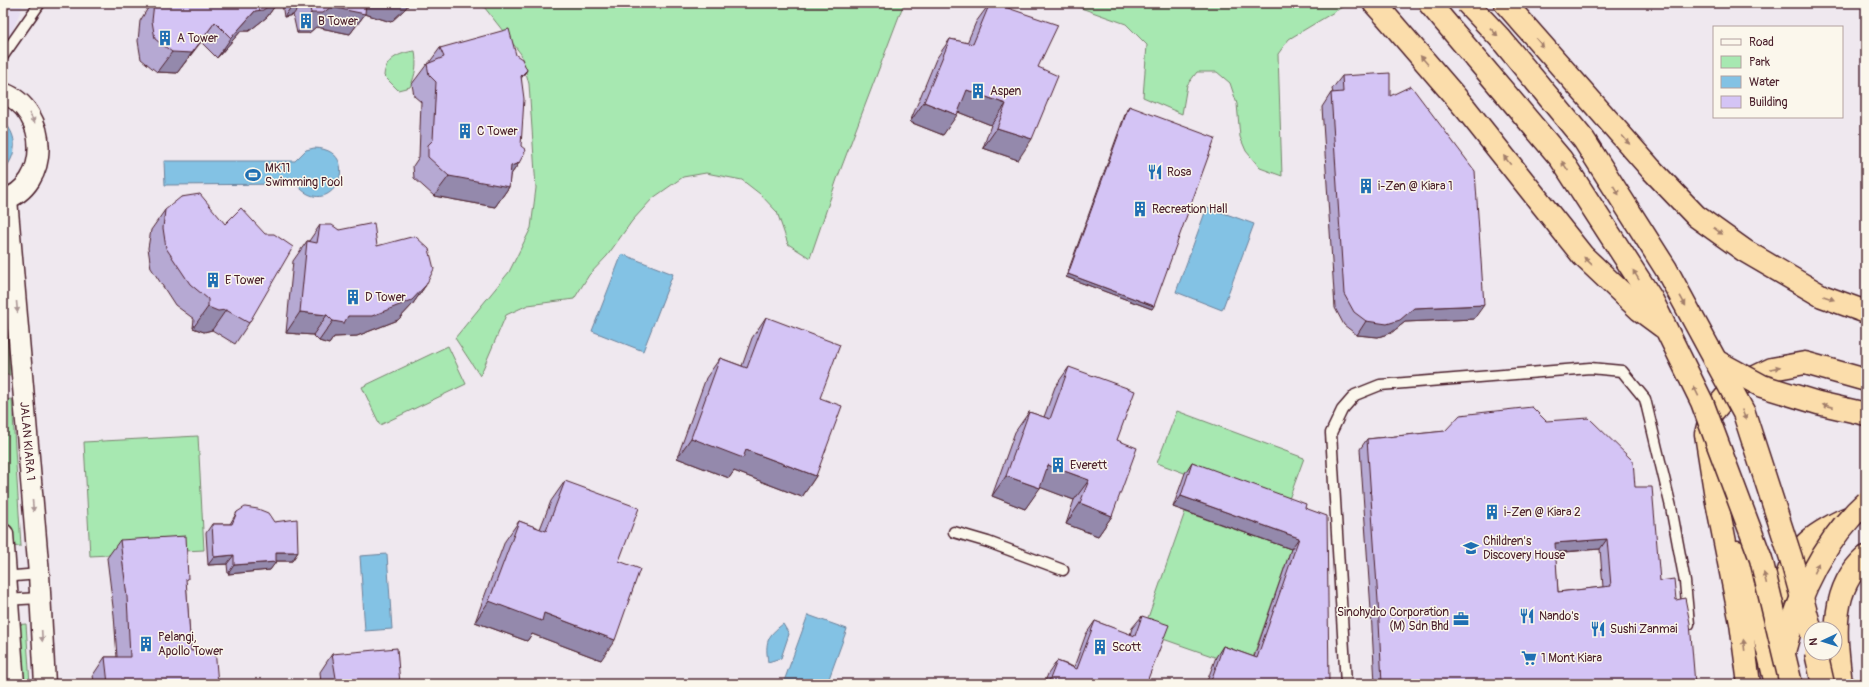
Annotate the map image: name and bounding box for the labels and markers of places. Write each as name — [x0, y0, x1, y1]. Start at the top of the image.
building icon: B Tower — [297, 12, 315, 30]
place label: B Tower — [318, 14, 359, 29]
building icon: A Tower — [156, 29, 174, 47]
place label: A Tower — [177, 31, 219, 46]
building icon: Aspen — [969, 82, 987, 100]
place label: Aspen — [990, 84, 1021, 99]
building icon: C Tower — [456, 122, 474, 140]
place label: C Tower — [477, 124, 518, 139]
place label: MK11 Swimming Pool — [265, 161, 343, 190]
restaurant icon: Rosa — [1146, 163, 1164, 181]
place label: Rosa — [1167, 165, 1192, 180]
sports icon: MK11 Swimming Pool — [244, 166, 262, 184]
building icon: i-Zen @ Kiara 1 — [1357, 177, 1375, 195]
place label: i-Zen @ Kiara 1 — [1378, 179, 1453, 194]
building icon: Recreation Hall — [1131, 200, 1149, 218]
place label: Recreation Hall — [1152, 202, 1228, 217]
building icon: E Tower — [204, 271, 222, 289]
place label: E Tower — [225, 273, 265, 288]
building icon: D Tower — [344, 288, 362, 306]
place label: D Tower — [365, 290, 407, 305]
building icon: Everett — [1049, 456, 1067, 474]
place label: Everett — [1070, 458, 1107, 473]
building icon: i-Zen @ Kiara 2 — [1483, 503, 1501, 521]
place label: i-Zen @ Kiara 2 — [1504, 505, 1581, 520]
place label: Children's Discovery House — [1483, 534, 1565, 563]
school or university icon: Children's Discovery House — [1462, 539, 1480, 557]
place label: Sinohydro Corporation (M) Sdn Bhd — [1337, 605, 1449, 634]
restaurant icon: Nando's — [1518, 607, 1536, 625]
place label: Nando's — [1539, 609, 1580, 624]
office icon: Sinohydro Corporation (M) Sdn Bhd — [1452, 610, 1470, 628]
restaurant icon: Sushi Zanmai — [1589, 620, 1607, 638]
place label: Sushi Zanmai — [1610, 622, 1677, 637]
place label: Pelangi, Apollo Tower — [158, 630, 224, 659]
building icon: Pelangi, Apollo Tower — [137, 635, 155, 653]
building icon: Scott — [1091, 638, 1109, 656]
place label: Scott — [1112, 640, 1141, 655]
supermarket icon: 1 Mont Kiara — [1520, 649, 1538, 667]
place label: 1 Mont Kiara — [1541, 651, 1603, 666]

